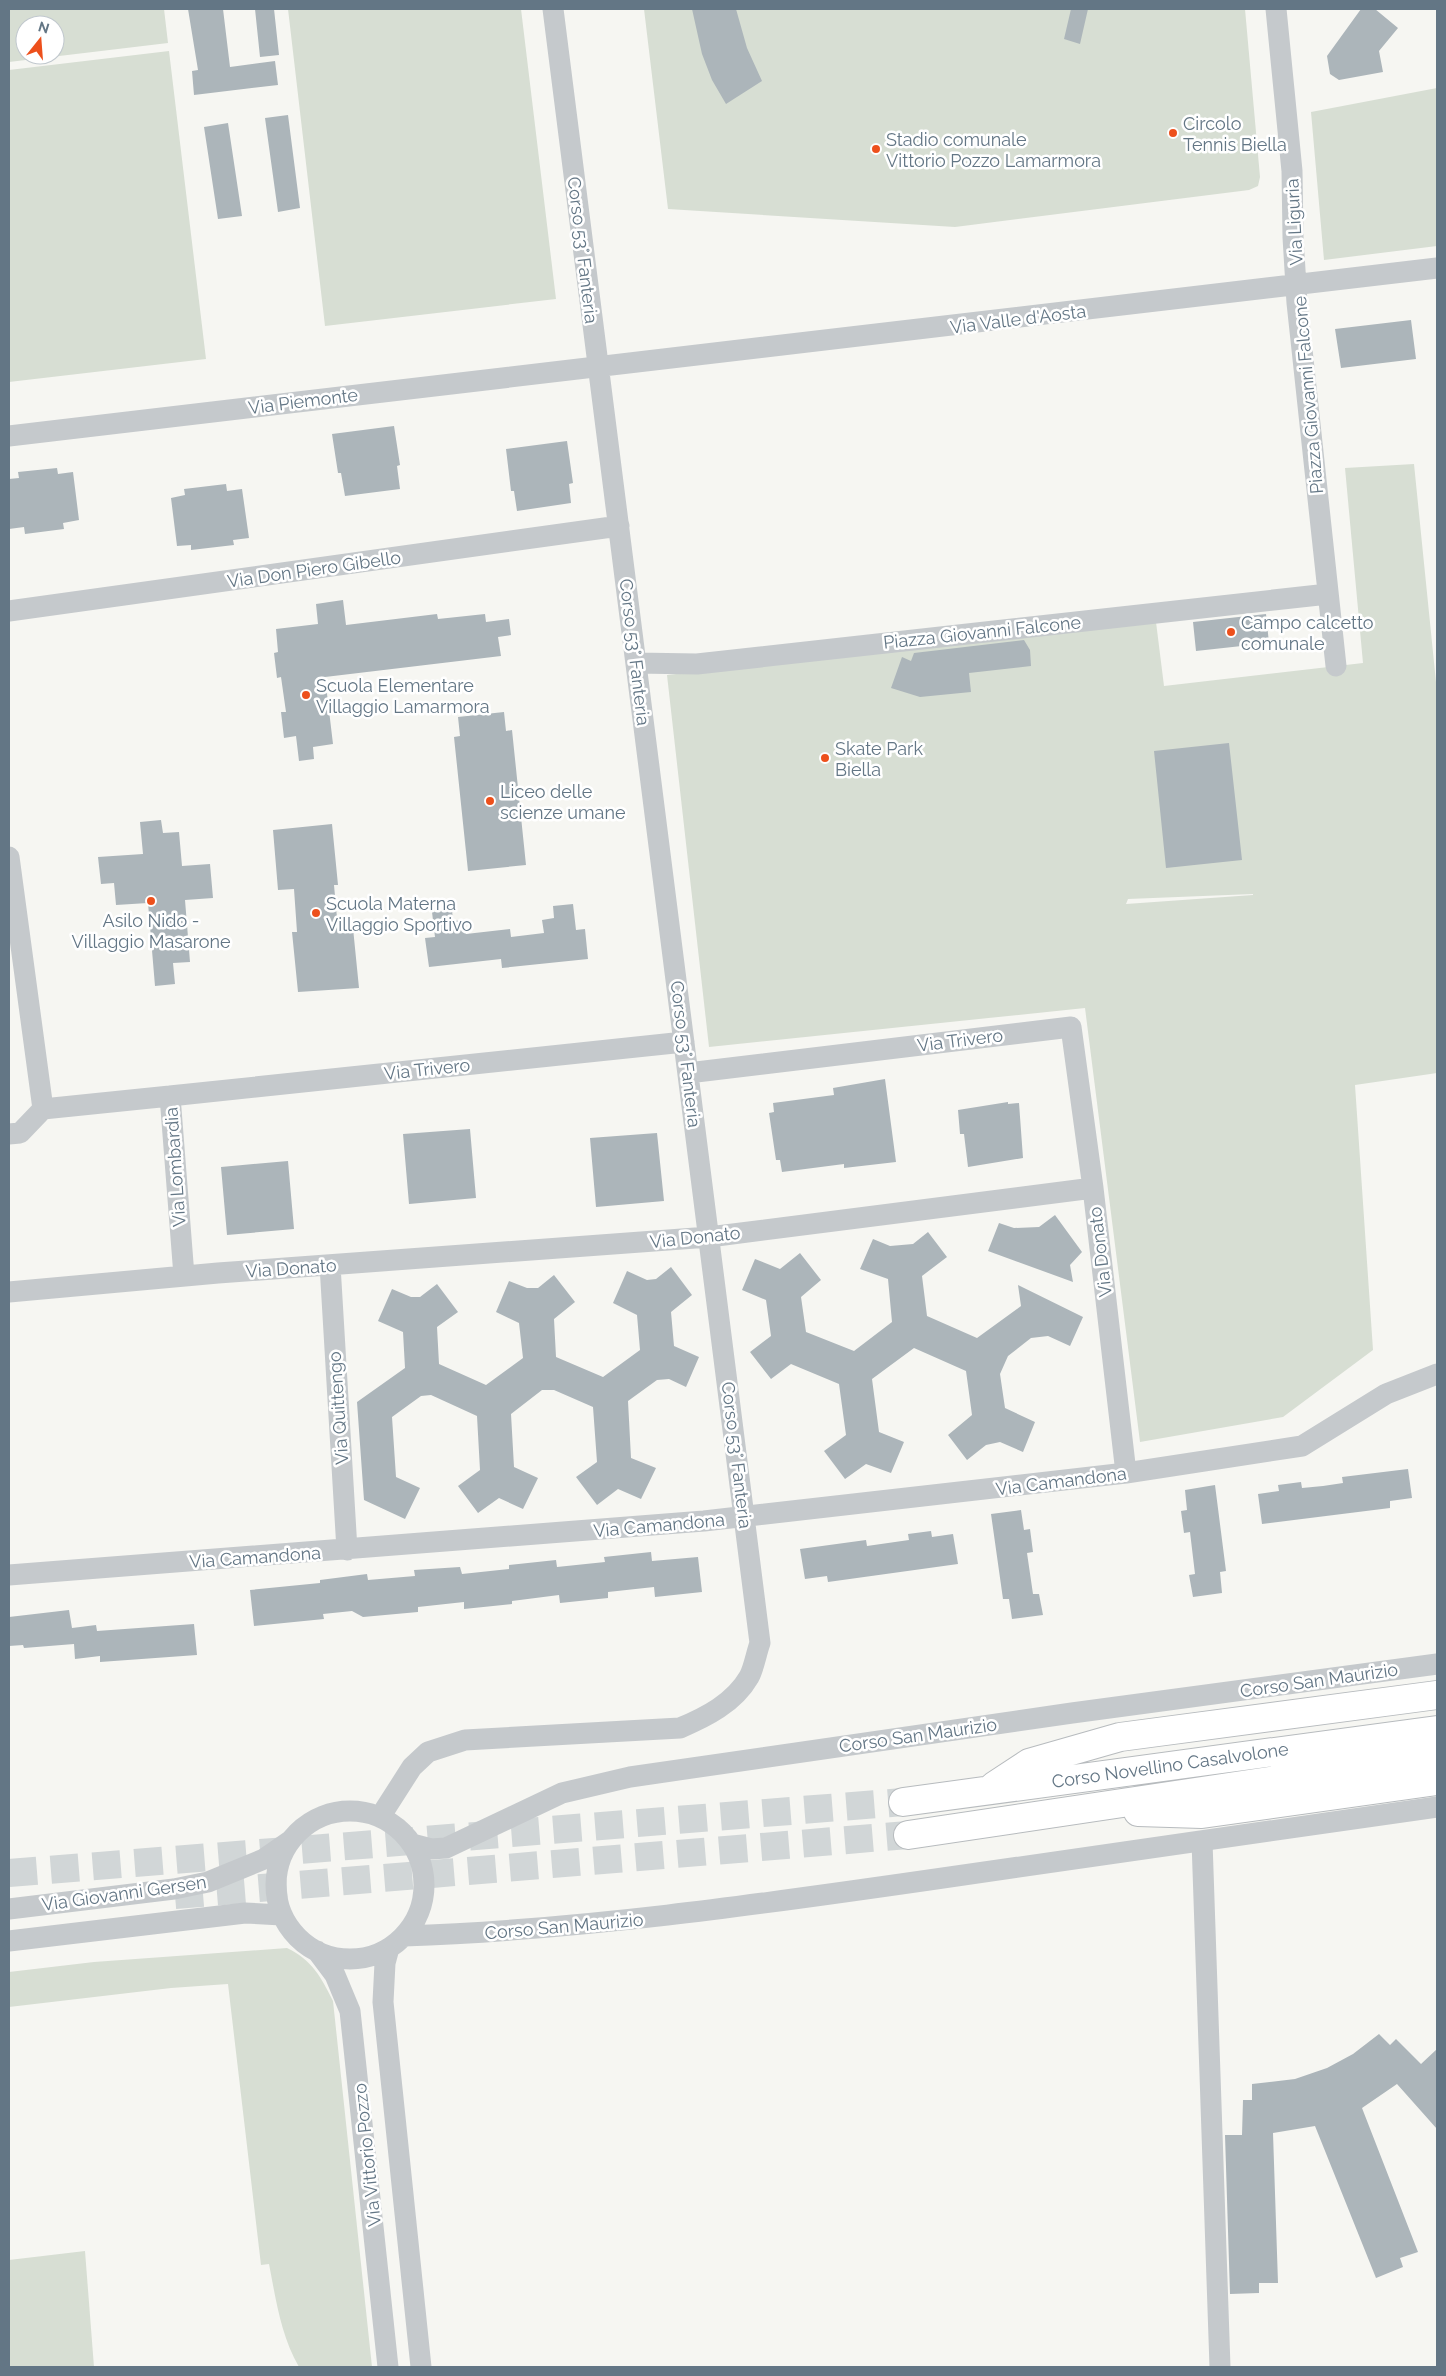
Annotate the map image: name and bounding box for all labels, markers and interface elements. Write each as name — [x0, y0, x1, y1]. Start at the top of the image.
north arrow — [15, 15, 65, 65]
text: N — [36, 18, 51, 37]
place label: Circolo Tennis Biella — [1183, 113, 1287, 155]
marker: Circolo Tennis Biella — [1167, 127, 1179, 139]
place label: Stadio comunale Vittorio Pozzo Lamarmora — [886, 129, 1101, 171]
marker: Stadio comunale Vittorio Pozzo Lamarmora — [870, 143, 882, 155]
street label: Corso 53° Fanteria — [564, 175, 602, 325]
street label: Via Liguria — [1281, 178, 1307, 266]
street label: Piazza Giovanni Falcone — [1289, 295, 1327, 495]
street label: Via Valle d'Aosta — [949, 300, 1087, 338]
street label: Via Piemonte — [247, 384, 359, 418]
street label: Via Don Piero Gibello — [226, 546, 402, 592]
street label: Corso 53° Fanteria — [616, 577, 654, 727]
street label: Piazza Giovanni Falcone — [882, 611, 1082, 653]
place label: Campo calcetto comunale — [1241, 612, 1374, 654]
marker: Campo calcetto comunale — [1225, 626, 1237, 638]
place label: Scuola Elementare Villaggio Lamarmora — [316, 675, 490, 717]
marker: Scuola Elementare Villaggio Lamarmora — [300, 689, 312, 701]
place label: Skate Park Biella — [835, 738, 923, 780]
marker: Skate Park Biella — [819, 752, 831, 764]
place label: Liceo delle scienze umane — [500, 781, 626, 823]
marker: Liceo delle scienze umane — [484, 795, 496, 807]
place label: Scuola Materna Villaggio Sportivo — [326, 893, 473, 935]
marker: Asilo Nido - Villaggio Masarone — [145, 895, 157, 907]
marker: Scuola Materna Villaggio Sportivo — [310, 907, 322, 919]
place label: Asilo Nido - Villaggio Masarone — [71, 910, 231, 952]
street label: Corso 53° Fanteria — [667, 979, 705, 1129]
street label: Via Trivero — [916, 1024, 1004, 1056]
street label: Via Trivero — [383, 1054, 471, 1084]
street label: Via Lombardia — [160, 1106, 190, 1228]
street label: Via Donato — [1084, 1205, 1116, 1298]
street label: Via Donato — [649, 1222, 742, 1252]
street label: Via Donato — [245, 1254, 337, 1282]
street label: Via Quittengo — [324, 1350, 352, 1465]
street label: Corso 53° Fanteria — [718, 1380, 756, 1530]
street label: Via Camandona — [994, 1463, 1128, 1499]
street label: Via Camandona — [592, 1509, 726, 1541]
street label: Via Camandona — [189, 1542, 321, 1572]
street label: Corso San Maurizio — [1239, 1658, 1400, 1701]
street label: Corso San Maurizio — [838, 1713, 999, 1756]
street label: Corso Novellino Casalvolone — [1050, 1738, 1290, 1792]
street label: Via Giovanni Gersen — [40, 1871, 208, 1915]
street label: Corso San Maurizio — [484, 1909, 644, 1943]
street label: Via Vittorio Pozzo — [349, 2082, 385, 2228]

